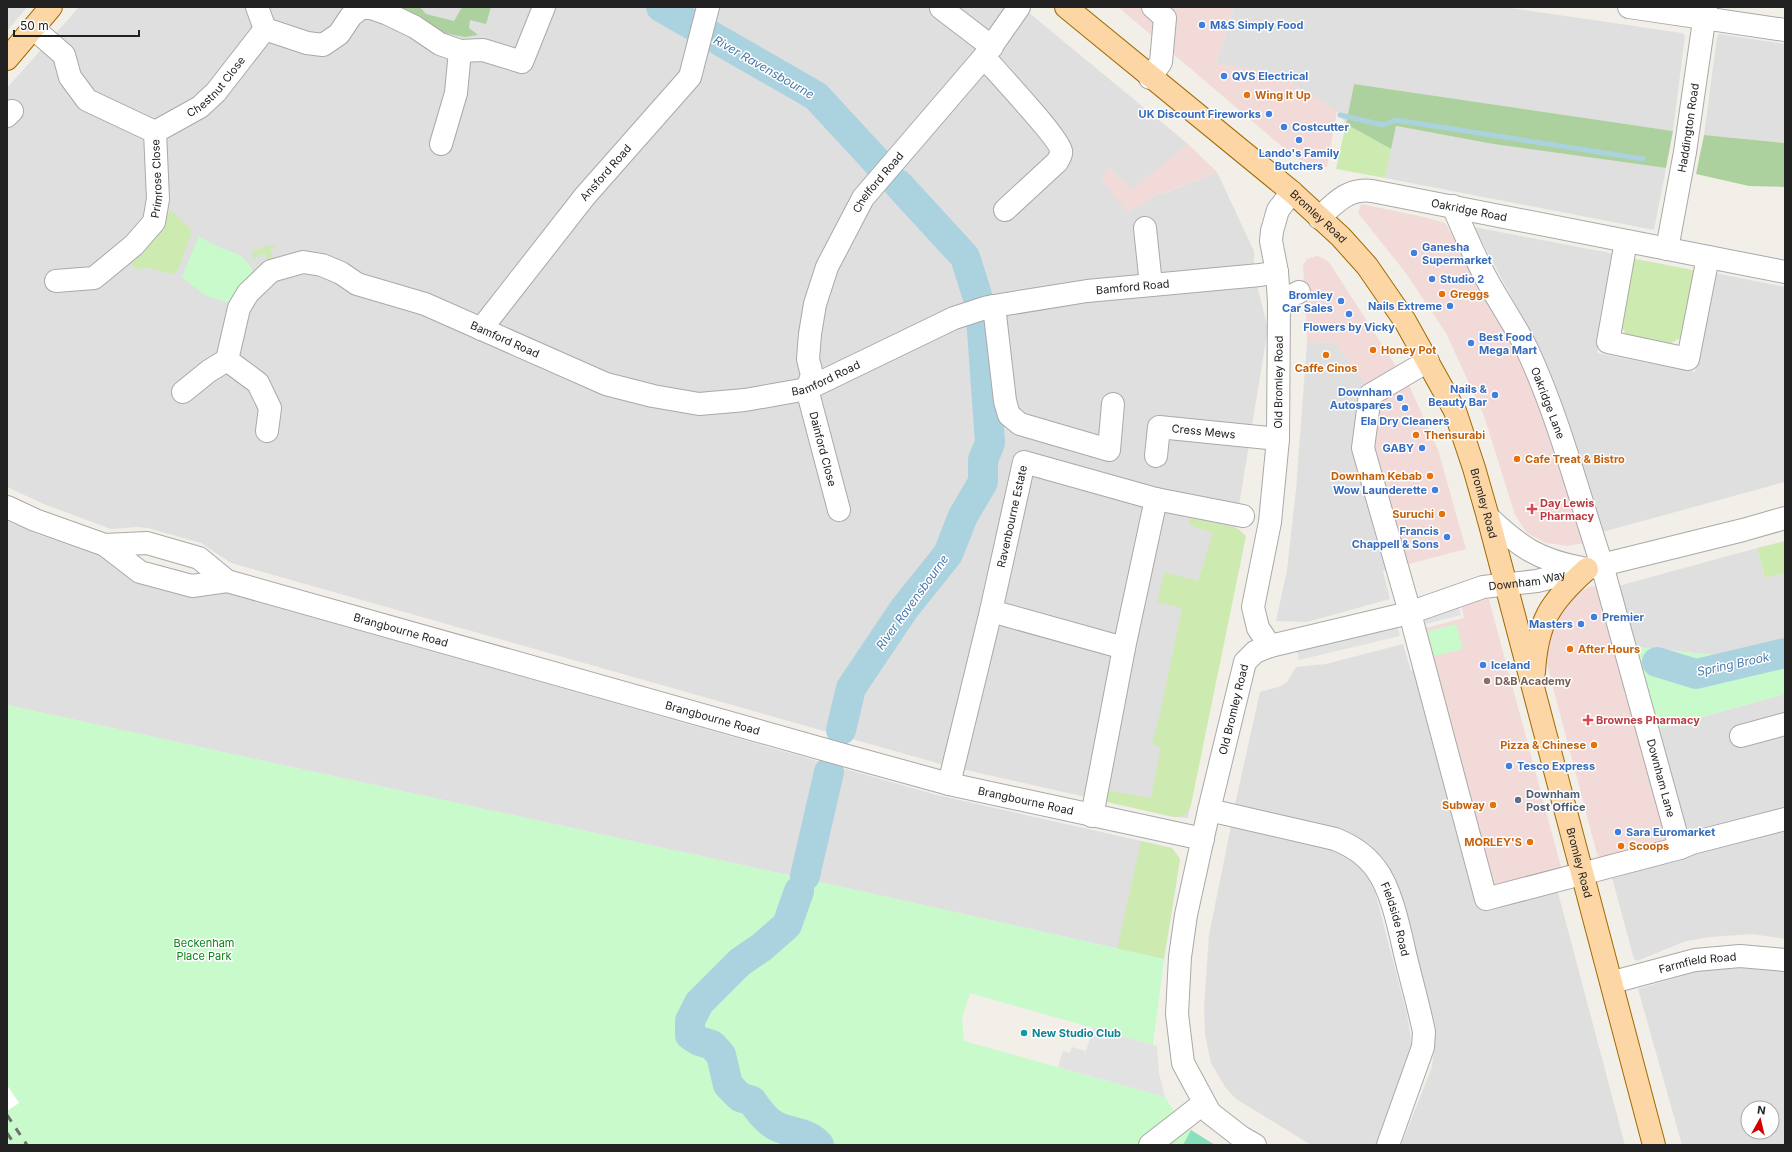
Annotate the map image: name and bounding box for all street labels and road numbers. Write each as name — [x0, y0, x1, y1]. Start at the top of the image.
street label: Chestnut Close — [184, 53, 248, 120]
street label: Haddington Road — [1674, 82, 1702, 174]
street label: Primrose Close — [148, 139, 166, 219]
street label: Ansford Road — [577, 142, 634, 204]
street label: Chelford Road — [849, 149, 906, 215]
street label: Bromley Road — [1287, 187, 1350, 246]
street label: Oakridge Road — [1430, 196, 1508, 224]
street label: Bamford Road — [1095, 276, 1170, 297]
street label: Bamford Road — [468, 318, 542, 361]
street label: Old Bromley Road — [1271, 336, 1286, 429]
street label: Bamford Road — [790, 357, 862, 399]
street label: Oakridge Lane — [1528, 365, 1568, 441]
street label: Dainford Close — [806, 410, 839, 488]
street label: Cress Mews — [1171, 421, 1236, 442]
street label: Ravenbourne Estate — [994, 464, 1030, 569]
street label: Bromley Road — [1467, 467, 1500, 540]
street label: Downham Way — [1488, 567, 1567, 593]
street label: Brangbourne Road — [352, 610, 450, 650]
street label: Old Bromley Road — [1216, 663, 1251, 756]
street label: Brangbourne Road — [664, 698, 762, 738]
street label: Downham Lane — [1644, 737, 1678, 819]
street label: Brangbourne Road — [977, 783, 1075, 818]
street label: Bromley Road — [1563, 826, 1595, 899]
street label: Fieldside Road — [1378, 880, 1412, 958]
street label: Farmfield Road — [1657, 949, 1737, 976]

